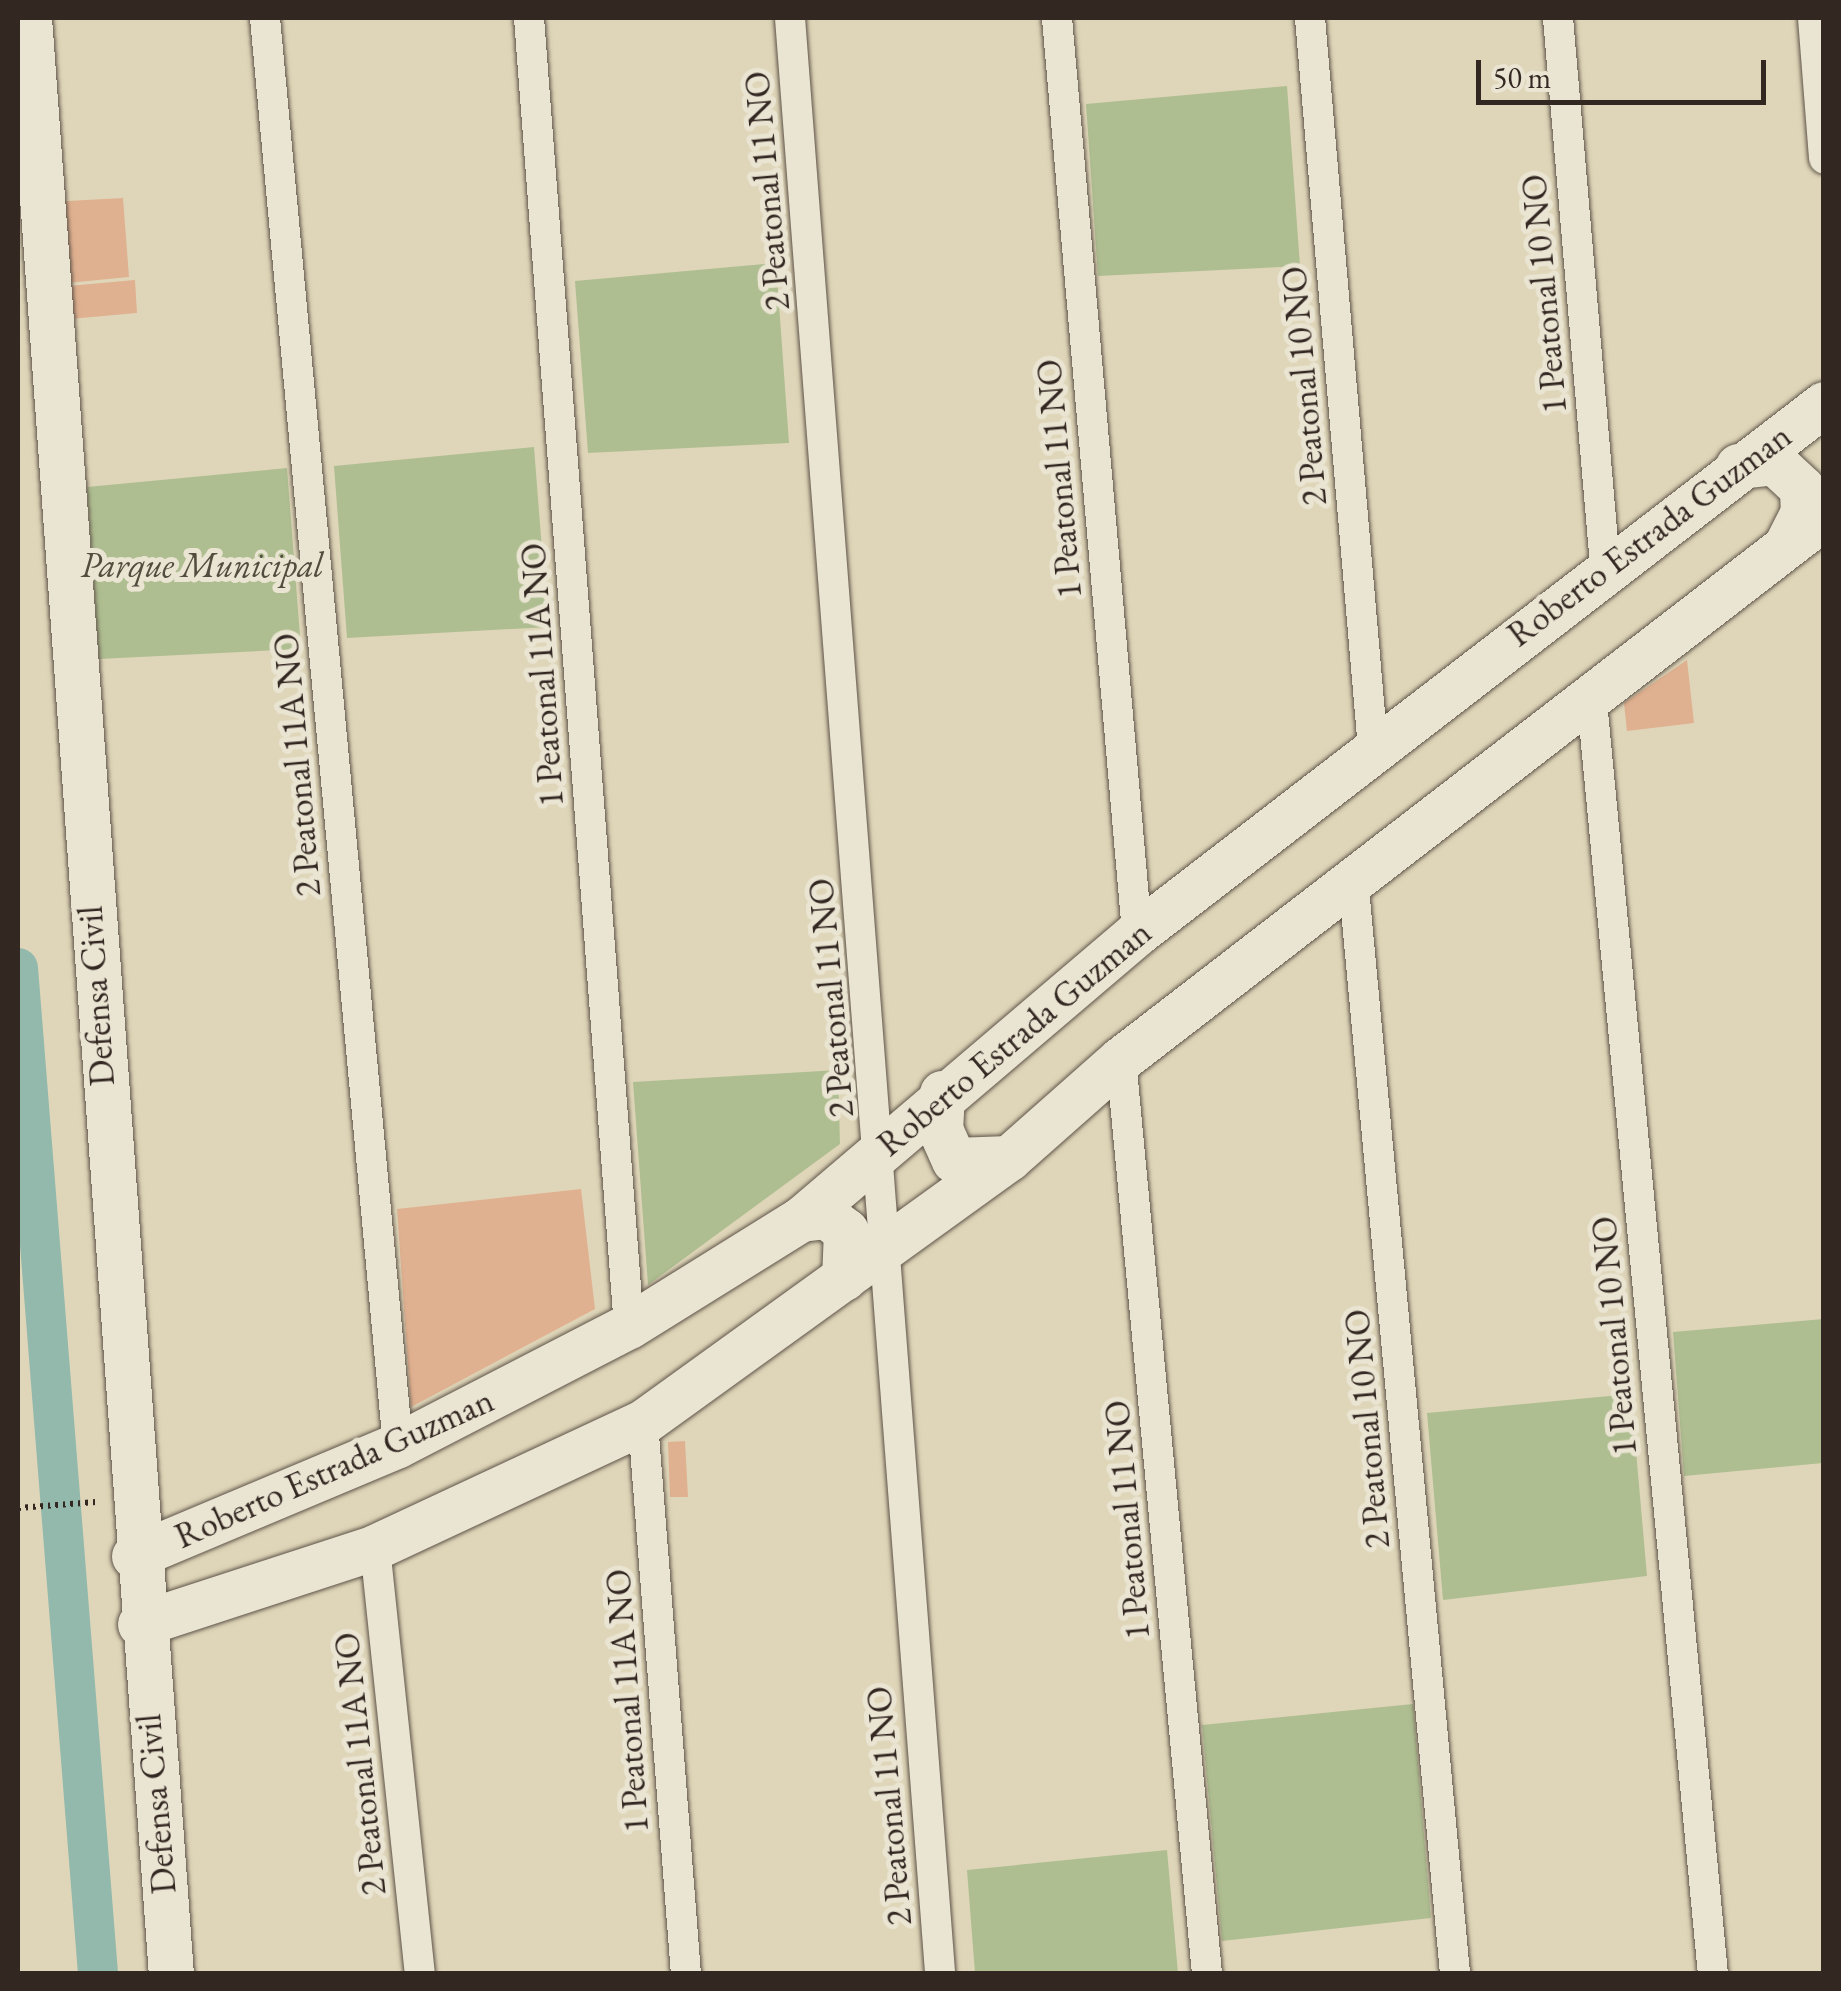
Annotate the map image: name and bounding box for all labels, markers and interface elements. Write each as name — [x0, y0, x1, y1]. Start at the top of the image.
scale bar — [1481, 40, 1771, 102]
text: 50 m — [1493, 58, 1551, 97]
street label: 2 Peatonal 11 NO — [736, 70, 798, 312]
street label: 1 Peatonal 10 NO — [1513, 173, 1575, 415]
street label: 2 Peatonal 10 NO — [1273, 265, 1335, 507]
street label: 1 Peatonal 11 NO — [1028, 358, 1090, 600]
street label: Roberto Estrada Guzman — [1499, 415, 1799, 655]
street label: 1 Peatonal 11A NO — [512, 542, 572, 808]
park label: Parque Municipal — [80, 544, 324, 586]
street label: 2 Peatonal 11A NO — [265, 631, 329, 899]
street label: 2 Peatonal 11 NO — [800, 877, 862, 1119]
street label: Defensa Civil — [69, 905, 123, 1087]
street label: Roberto Estrada Guzman — [869, 911, 1159, 1165]
street label: 1 Peatonal 10 NO — [1583, 1215, 1645, 1457]
street label: 2 Peatonal 10 NO — [1336, 1308, 1398, 1550]
street label: Roberto Estrada Guzman — [168, 1379, 500, 1557]
street label: 1 Peatonal 11 NO — [1096, 1399, 1158, 1641]
street label: 1 Peatonal 11A NO — [597, 1568, 657, 1834]
street label: 2 Peatonal 11A NO — [325, 1630, 395, 1898]
street label: 2 Peatonal 11 NO — [858, 1685, 920, 1927]
street label: Defensa Civil — [127, 1712, 185, 1896]

